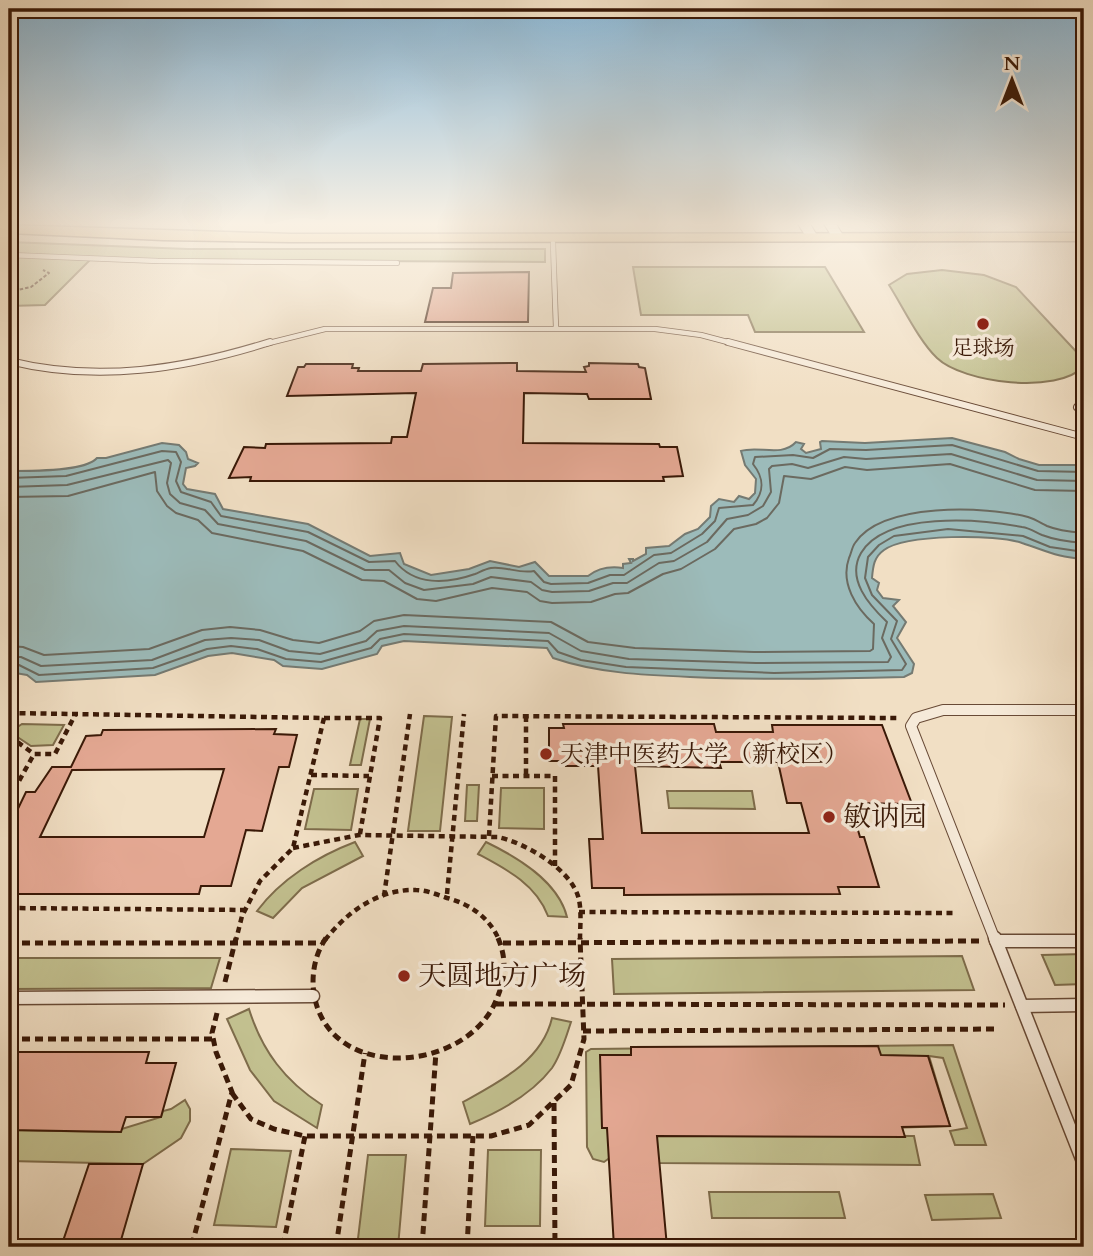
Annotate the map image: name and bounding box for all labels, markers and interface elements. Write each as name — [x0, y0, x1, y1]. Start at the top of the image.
north arrow — [978, 46, 1048, 116]
text: N — [1004, 51, 1021, 77]
marker: 足球场 — [975, 316, 991, 332]
place label: 足球场 — [952, 334, 1015, 363]
place label: 天津中医药大学（新校区） — [560, 738, 848, 771]
marker: 天津中医药大学（新校区） — [538, 746, 554, 762]
place label: 敏讷园 — [843, 798, 927, 836]
marker: 敏讷园 — [821, 809, 837, 825]
place label: 天圆地方广场 — [418, 957, 586, 995]
marker: 天圆地方广场 — [396, 968, 412, 984]

